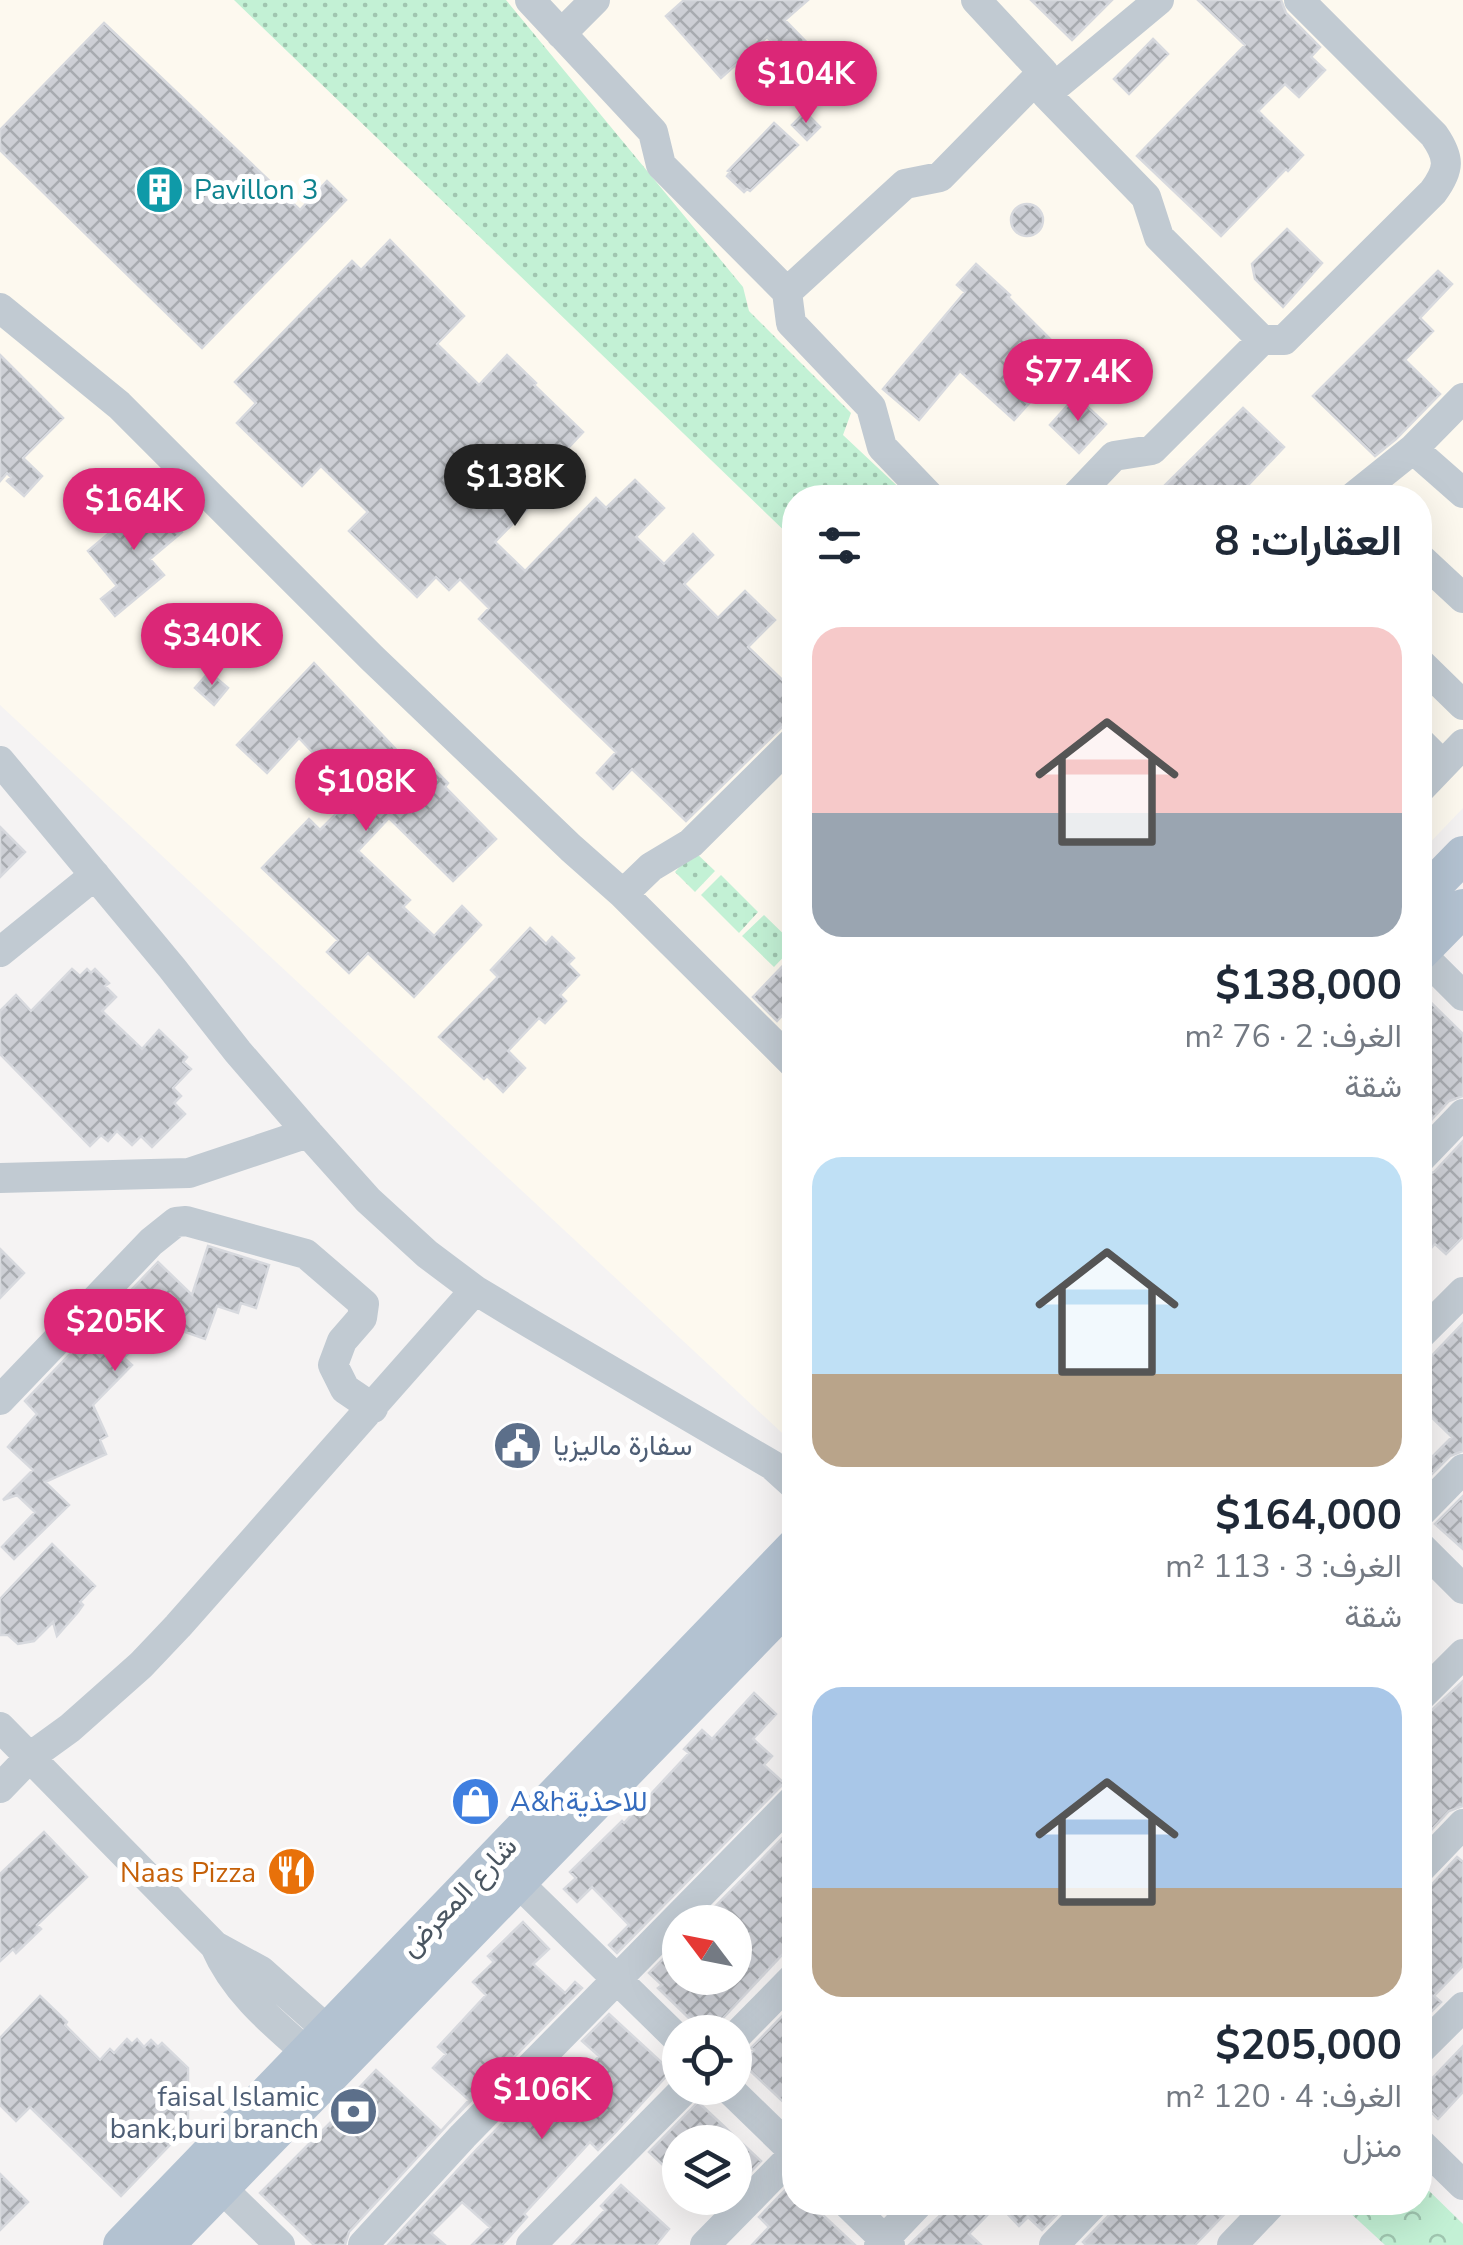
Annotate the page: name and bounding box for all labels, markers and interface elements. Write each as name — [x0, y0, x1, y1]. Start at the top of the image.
pin: $104K — [736, 41, 876, 126]
text: $104K — [757, 52, 855, 95]
building icon: Pavillon 3 — [133, 163, 185, 215]
place label: Pavillon 3 — [194, 171, 319, 209]
pin: $77.4K — [997, 339, 1159, 424]
text: $77.4K — [1025, 350, 1131, 393]
pin: $138K — [445, 444, 585, 529]
text: $138K — [466, 455, 564, 498]
pin: $164K — [64, 468, 204, 553]
text: $164K — [85, 479, 183, 522]
text: العقارات: 8 — [1214, 513, 1402, 570]
icon: filters — [812, 518, 867, 573]
pin: $340K — [142, 603, 282, 688]
text: $340K — [163, 614, 261, 657]
icon: home — [1017, 692, 1197, 872]
pin: $108K — [296, 749, 436, 834]
text: $108K — [317, 760, 415, 803]
text: $138,000 — [1215, 957, 1402, 1014]
text: الغرف: 2 · 76 m² — [1184, 1015, 1402, 1058]
text: شقة — [1344, 1065, 1402, 1108]
icon: home — [1017, 1222, 1197, 1402]
pin: $205K — [45, 1289, 185, 1374]
text: $205K — [66, 1300, 164, 1343]
public building icon: سفارة ماليزيا — [492, 1419, 544, 1471]
place label: سفارة ماليزيا — [553, 1427, 692, 1465]
text: $164,000 — [1215, 1487, 1402, 1544]
text: الغرف: 3 · 113 m² — [1165, 1545, 1402, 1588]
text: شقة — [1344, 1595, 1402, 1638]
icon: home — [1017, 1752, 1197, 1932]
shop icon: A&hللاحذية — [449, 1775, 501, 1827]
place label: A&hللاحذية — [510, 1783, 648, 1821]
street label: شارع المعرض — [392, 1828, 526, 1965]
restaurant icon: Naas Pizza — [265, 1846, 317, 1898]
place label: Naas Pizza — [120, 1854, 256, 1892]
north arrow — [662, 1905, 752, 1995]
map controls — [662, 1905, 752, 2215]
button: locate — [662, 2015, 752, 2105]
text: $205,000 — [1215, 2017, 1402, 2074]
pin: $106K — [472, 2057, 612, 2142]
text: $106K — [493, 2068, 591, 2111]
text: الغرف: 4 · 120 m² — [1165, 2075, 1402, 2118]
place label: faisal Islamic bank,buri branch — [110, 2078, 319, 2148]
bank icon: faisal Islamic bank,buri branch — [328, 2086, 380, 2138]
button: layers — [662, 2125, 752, 2215]
text: منزل — [1342, 2125, 1402, 2168]

